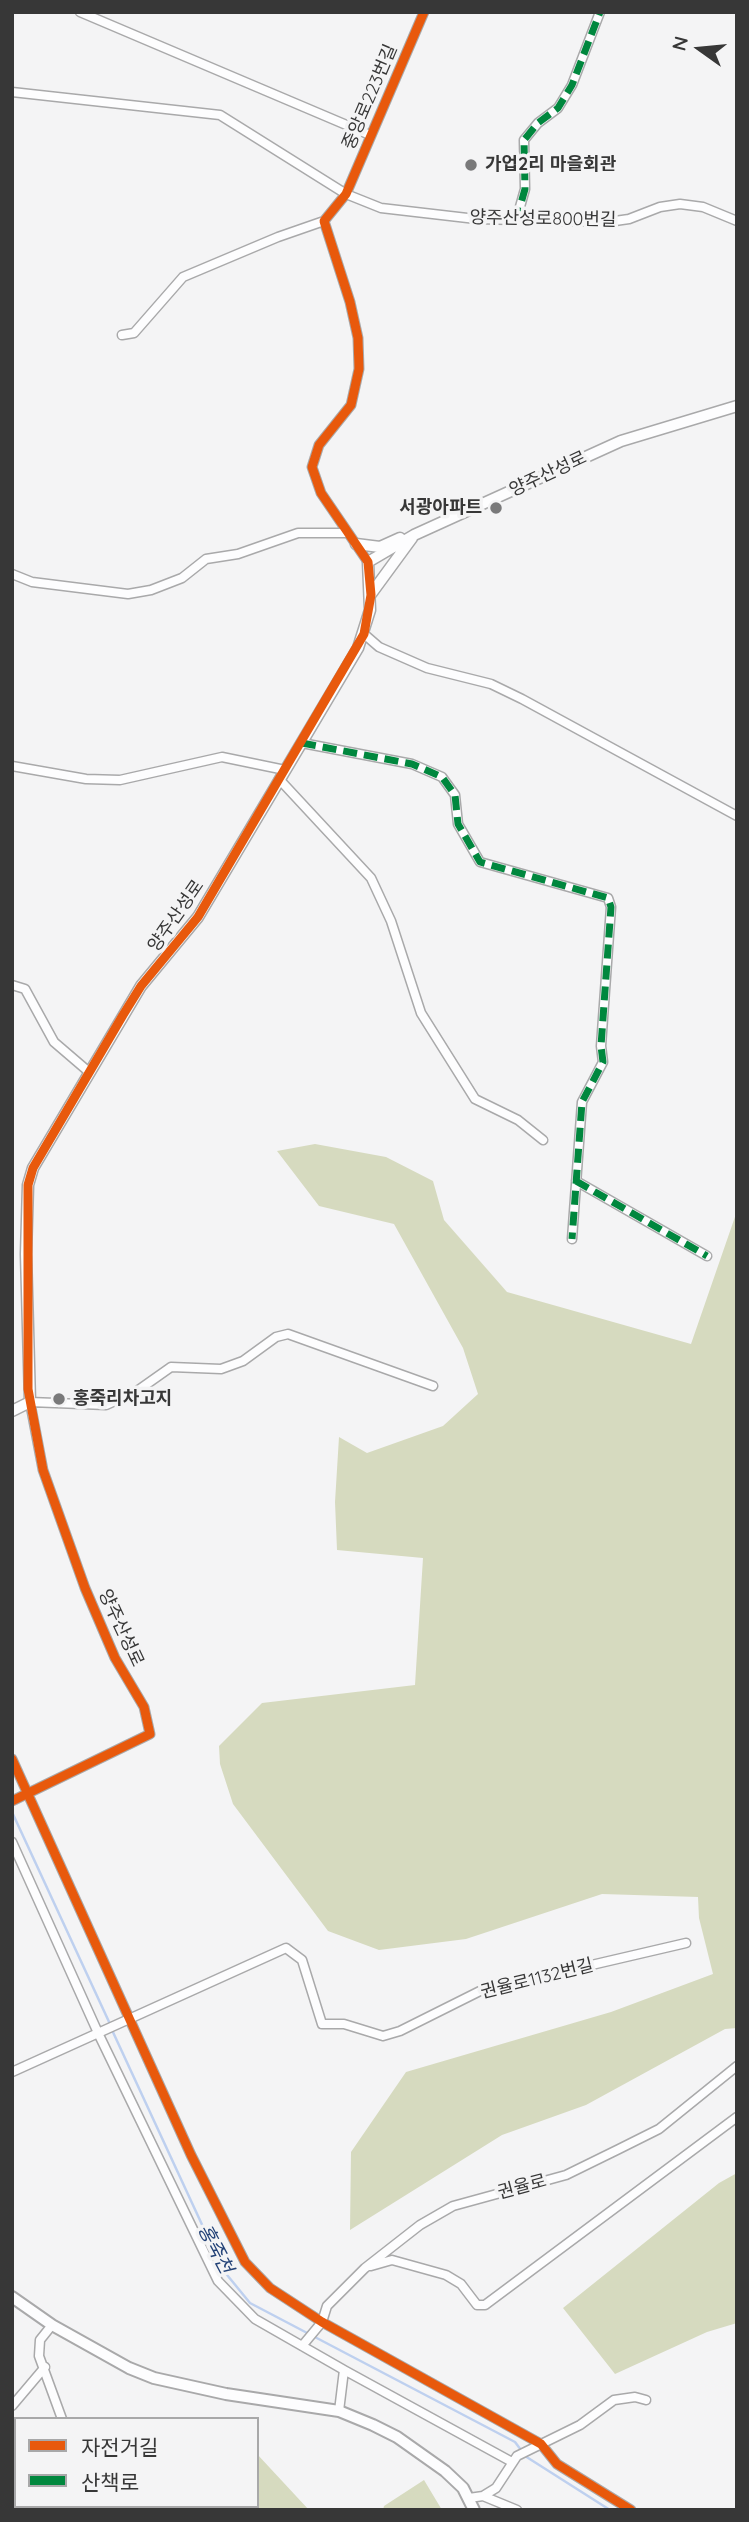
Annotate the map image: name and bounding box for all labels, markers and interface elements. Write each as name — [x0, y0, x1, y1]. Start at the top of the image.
north arrow — [665, 14, 735, 84]
text: N — [666, 34, 693, 53]
street label: 중앙로223번길 — [338, 41, 402, 153]
place label: 가업2리 마을회관 — [485, 154, 616, 176]
marker: 가업2리 마을회관 — [463, 157, 479, 173]
street label: 양주산성로800번길 — [469, 207, 617, 231]
street label: 양주산성로 — [506, 447, 590, 501]
place label: 서광아파트 — [399, 497, 482, 519]
marker: 서광아파트 — [488, 500, 504, 516]
street label: 양주산성로 — [143, 876, 209, 956]
place label: 홍죽리차고지 — [73, 1388, 172, 1410]
marker: 홍죽리차고지 — [51, 1391, 67, 1407]
street label: 양주산성로 — [94, 1586, 148, 1670]
street label: 권율로1132번길 — [478, 1955, 596, 2003]
street label: 권율로 — [495, 2170, 549, 2204]
water label: 홍죽천 — [193, 2220, 237, 2278]
legend — [14, 2417, 259, 2508]
text: 자전거길 — [81, 2434, 158, 2460]
text: 산책로 — [81, 2469, 139, 2495]

